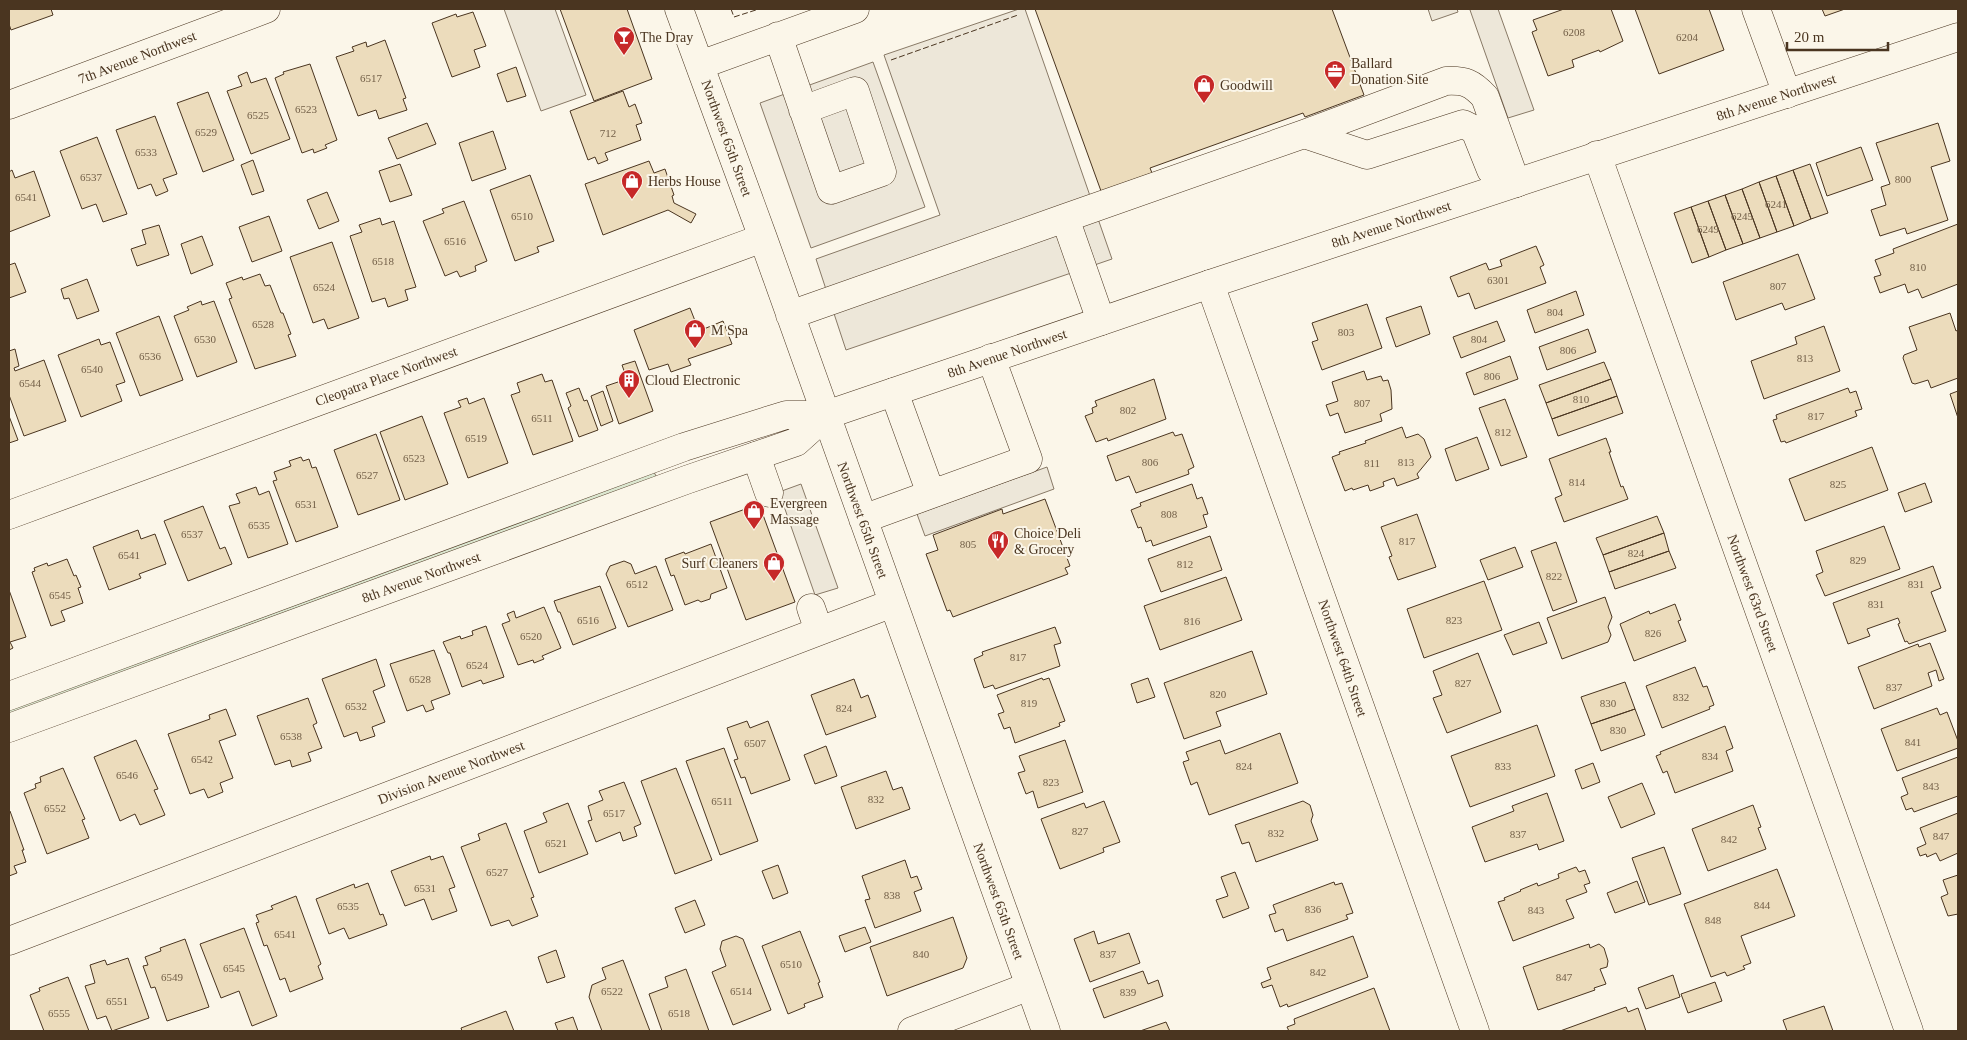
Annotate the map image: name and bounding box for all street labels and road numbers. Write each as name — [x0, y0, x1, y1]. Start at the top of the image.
street label: 7th Avenue Northwest — [76, 28, 198, 87]
street label: 8th Avenue Northwest — [1714, 71, 1838, 124]
street label: Northwest 65th Street — [698, 78, 755, 199]
street label: 8th Avenue Northwest — [1329, 198, 1453, 251]
street label: 8th Avenue Northwest — [946, 326, 1069, 381]
street label: Cleopatra Place Northwest — [313, 344, 459, 409]
street label: Northwest 65th Street — [834, 460, 891, 581]
street label: Northwest 63rd Street — [1724, 533, 1781, 654]
street label: 8th Avenue Northwest — [360, 549, 483, 606]
street label: Northwest 64th Street — [1315, 598, 1370, 719]
street label: Division Avenue Northwest — [376, 738, 526, 807]
street label: Northwest 65th Street — [970, 841, 1027, 962]

